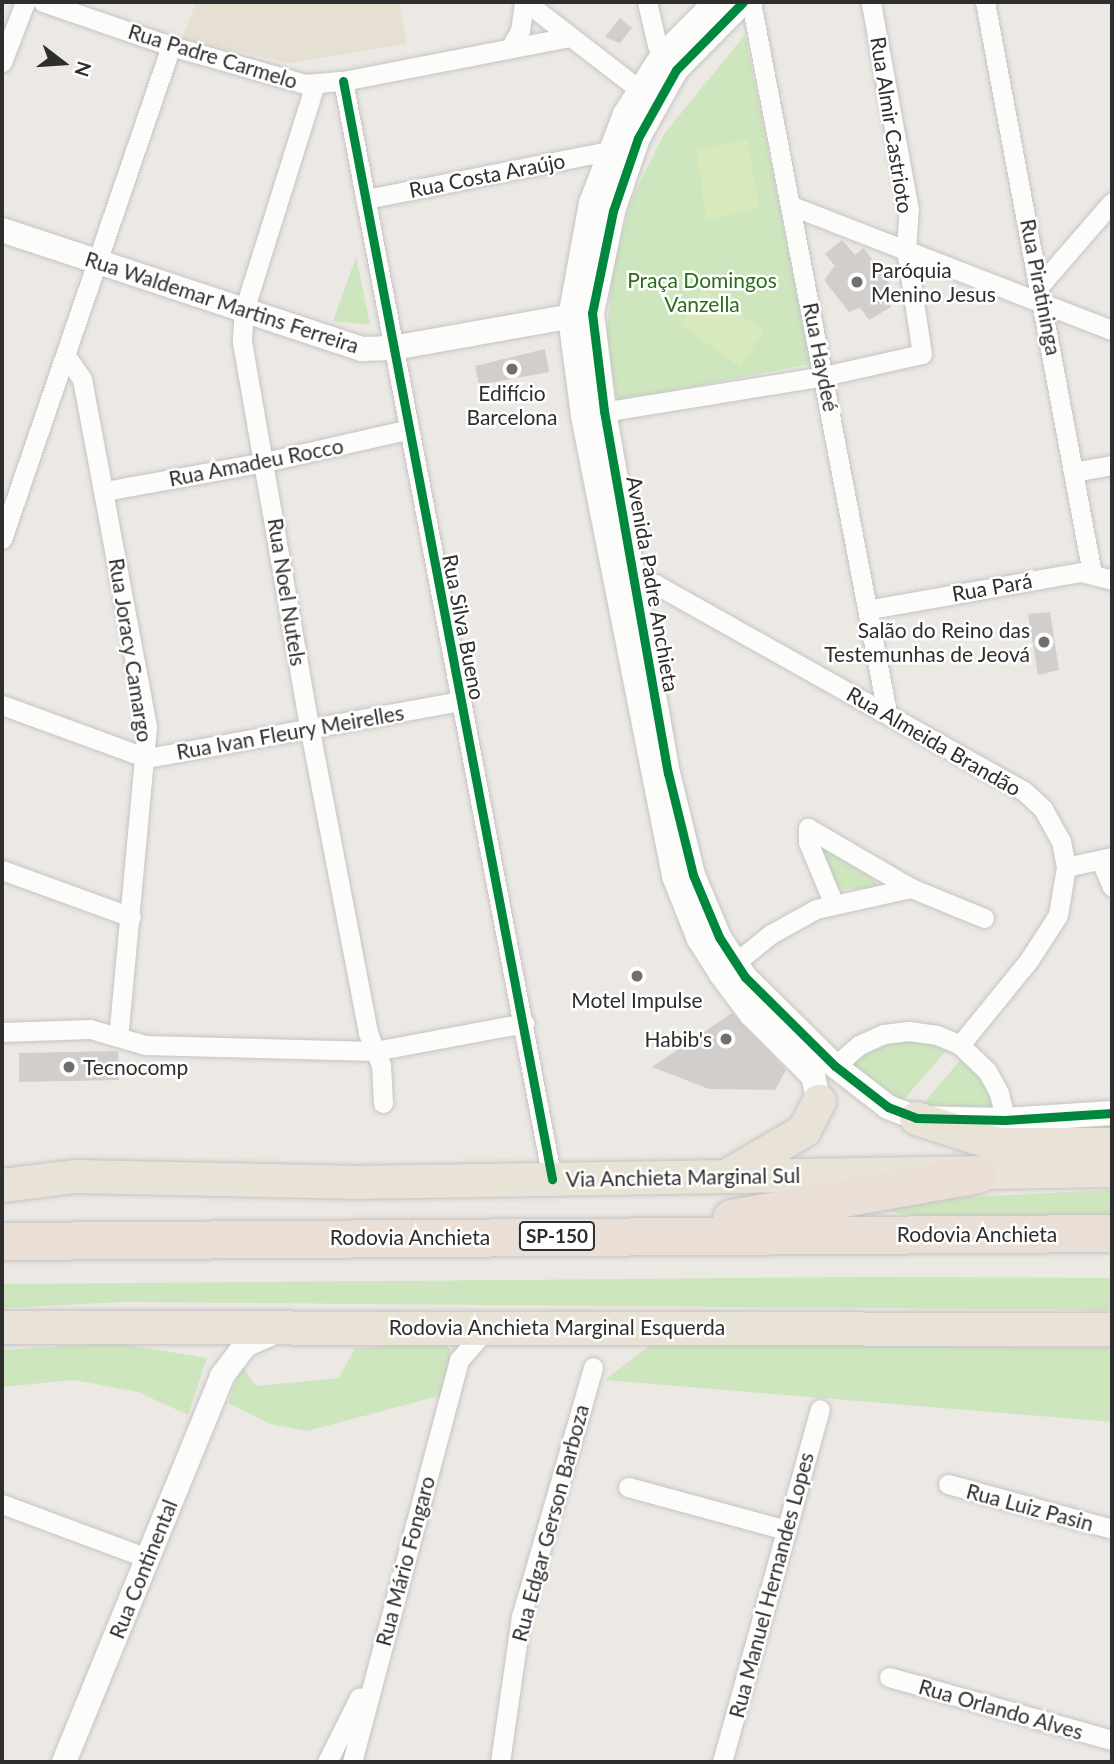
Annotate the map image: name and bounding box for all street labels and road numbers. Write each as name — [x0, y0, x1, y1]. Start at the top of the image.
street label: Rua Padre Carmelo — [125, 18, 301, 94]
street label: Rua Almir Castrioto — [866, 34, 918, 216]
street label: Rua Costa Araújo — [406, 147, 568, 203]
street label: Rua Piratininga — [1015, 217, 1067, 357]
street label: Rua Waldemar Martins Ferreira — [82, 246, 362, 358]
street label: Rua Haydeé — [798, 300, 844, 414]
street label: Rua Amadeu Rocco — [166, 433, 346, 491]
street label: Avenida Padre Anchieta — [622, 474, 684, 694]
street label: Rua Noel Nutels — [263, 516, 311, 668]
street label: Rua Silva Bueno — [438, 552, 490, 702]
street label: Rua Joracy Camargo — [104, 556, 158, 744]
street label: Rua Pará — [950, 568, 1034, 606]
street label: Rua Almeida Brandão — [842, 681, 1026, 801]
street label: Rua Ivan Fleury Meirelles — [174, 700, 406, 764]
street label: Via Anchieta Marginal Sul — [565, 1162, 801, 1192]
road number: SP-150 — [518, 1220, 596, 1252]
street label: Rodovia Anchieta — [896, 1221, 1058, 1247]
street label: Rodovia Anchieta — [329, 1224, 491, 1250]
street label: Rodovia Anchieta Marginal Esquerda — [389, 1314, 725, 1340]
street label: Rua Edgar Gerson Barboza — [506, 1401, 594, 1645]
street label: Rua Manuel Hernandes Lopes — [723, 1449, 819, 1721]
street label: Rua Mário Fongaro — [370, 1473, 440, 1649]
street label: Rua Luiz Pasin — [964, 1478, 1096, 1536]
street label: Rua Continental — [104, 1496, 182, 1642]
street label: Rua Orlando Alves — [916, 1673, 1086, 1745]

